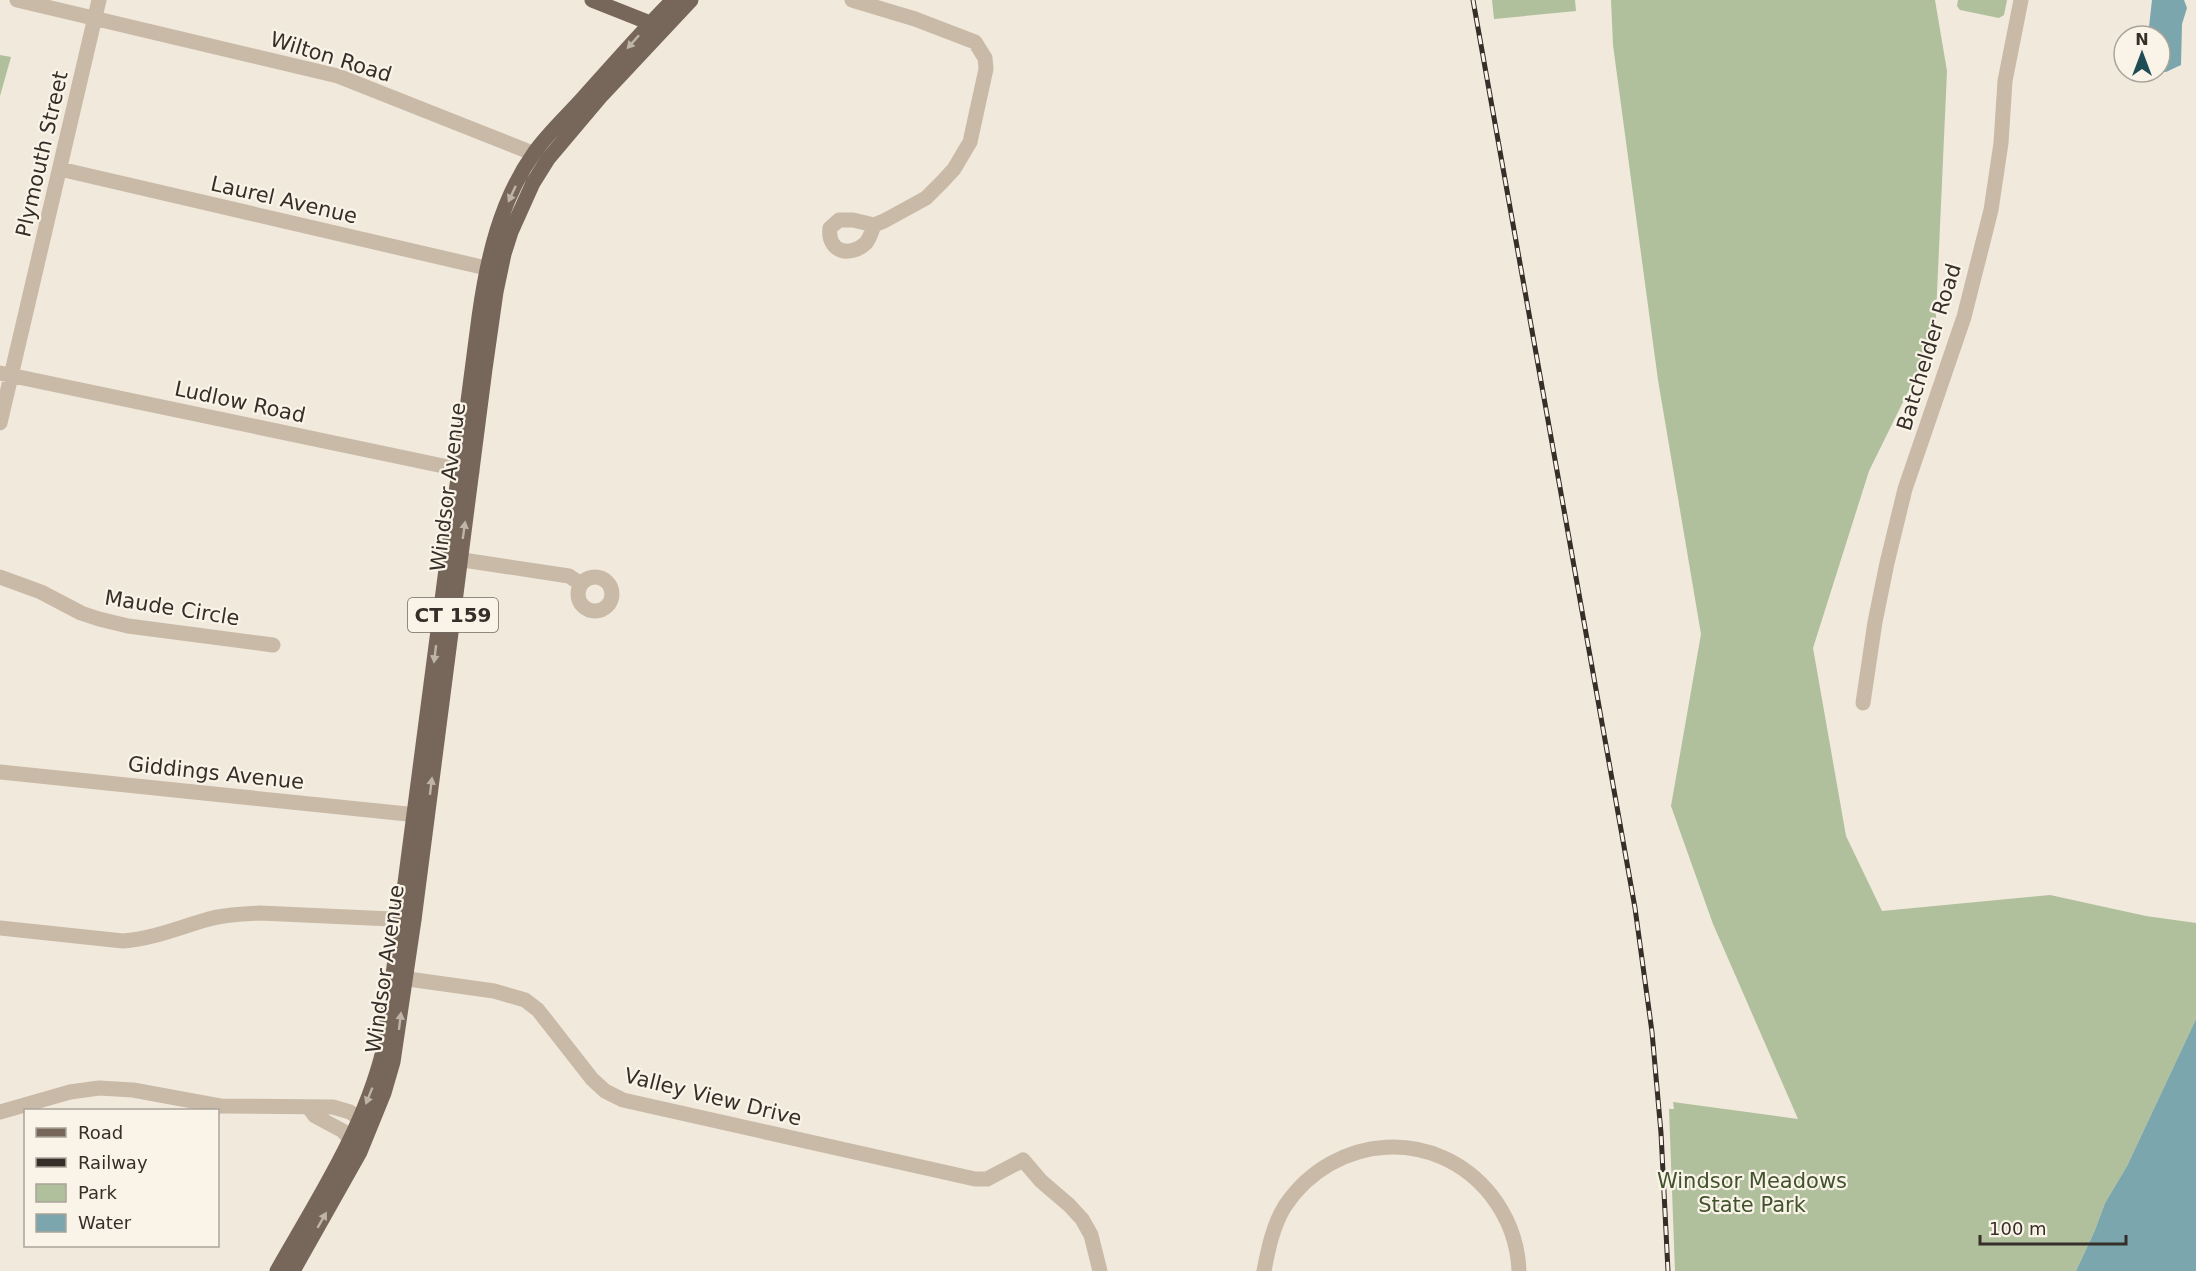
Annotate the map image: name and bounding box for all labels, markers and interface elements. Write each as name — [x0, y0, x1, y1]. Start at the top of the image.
north arrow — [2112, 24, 2172, 84]
street label: Wilton Road — [267, 27, 395, 87]
text: N — [2135, 30, 2149, 49]
one-way arrow — [626, 35, 640, 50]
street label: Plymouth Street — [11, 69, 73, 239]
street label: Laurel Avenue — [208, 171, 360, 229]
one-way arrow — [507, 186, 516, 203]
street label: Batchelder Road — [1892, 261, 1966, 433]
street label: Ludlow Road — [172, 376, 308, 428]
street label: Windsor Avenue — [426, 401, 470, 573]
one-way arrow — [460, 521, 469, 540]
street label: Maude Circle — [103, 585, 241, 631]
road number: CT 159 — [408, 598, 498, 632]
one-way arrow — [430, 645, 439, 664]
street label: Giddings Avenue — [127, 752, 305, 794]
one-way arrow — [426, 776, 435, 795]
street label: Windsor Avenue — [361, 883, 409, 1055]
one-way arrow — [395, 1011, 405, 1030]
street label: Valley View Drive — [622, 1063, 804, 1131]
one-way arrow — [364, 1087, 374, 1105]
legend — [24, 1109, 219, 1247]
text: Road — [78, 1122, 123, 1143]
text: Railway — [78, 1152, 148, 1173]
park label: Windsor Meadows State Park — [1657, 1169, 1847, 1217]
text: Park — [78, 1182, 117, 1203]
scale bar — [1980, 1208, 2126, 1246]
text: Water — [78, 1212, 132, 1233]
one-way arrow — [316, 1212, 327, 1228]
text: 100 m — [1989, 1218, 2047, 1239]

